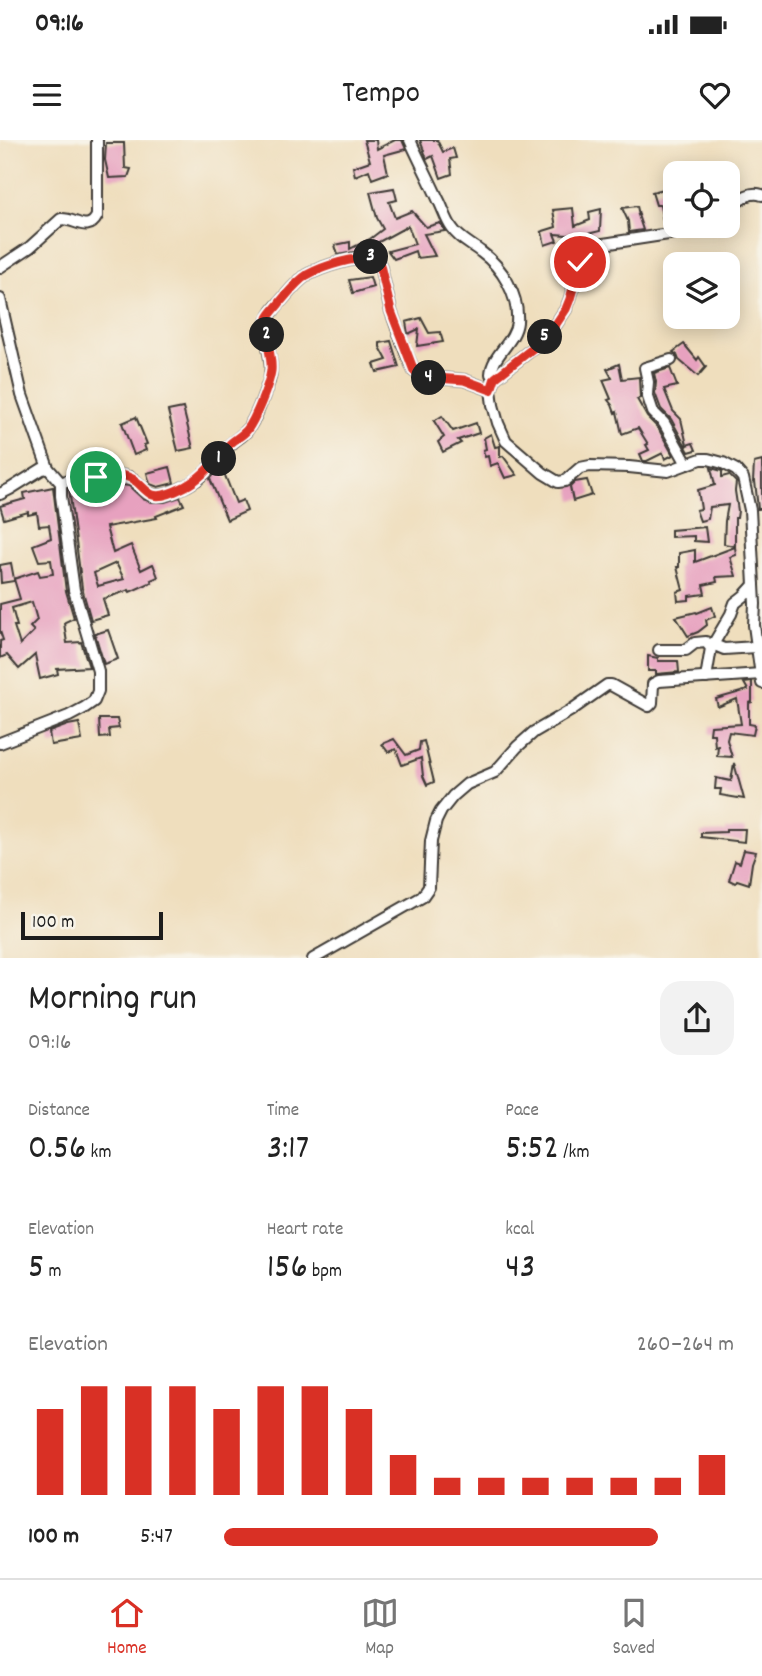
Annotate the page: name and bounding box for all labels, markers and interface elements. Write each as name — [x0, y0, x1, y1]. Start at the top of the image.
text: 09:16 — [35, 6, 84, 43]
text: Tempo — [342, 72, 420, 118]
icon: menu — [28, 76, 66, 114]
icon: heart — [696, 76, 734, 114]
map controls — [663, 161, 740, 329]
button: locate — [663, 161, 740, 238]
pin — [550, 232, 610, 292]
pin: 3 — [354, 240, 388, 274]
text: 3 — [366, 243, 375, 270]
icon: check — [561, 243, 599, 281]
button: layers — [663, 252, 740, 329]
pin: 2 — [250, 318, 284, 352]
pin: 5 — [528, 320, 562, 354]
text: 2 — [262, 321, 271, 348]
text: 5 — [540, 323, 549, 350]
pin: 4 — [412, 360, 446, 396]
text: 4 — [425, 364, 432, 391]
pin: 1 — [202, 442, 236, 476]
text: 1 — [216, 445, 221, 472]
pin — [66, 447, 126, 507]
icon: arrive — [77, 458, 115, 496]
scale bar — [21, 909, 163, 941]
text: 100 m — [32, 910, 74, 937]
text: Morning run — [28, 973, 197, 1028]
button: share — [660, 981, 734, 1055]
text: 09:16 — [28, 1027, 71, 1060]
text: Distance — [28, 1098, 90, 1125]
text: Time — [267, 1098, 299, 1125]
text: Pace — [505, 1098, 539, 1125]
text: 0.56 — [28, 1125, 86, 1175]
text: 3:17 — [267, 1125, 309, 1175]
text: 5:52 — [505, 1125, 559, 1175]
text: km — [86, 1140, 111, 1167]
text: /km — [559, 1140, 589, 1167]
text: Elevation — [28, 1217, 94, 1244]
text: Heart rate — [267, 1217, 343, 1244]
text: kcal — [505, 1217, 534, 1244]
text: 5 — [28, 1244, 44, 1294]
text: 156 — [267, 1244, 308, 1294]
text: 43 — [505, 1244, 535, 1294]
text: m — [44, 1259, 62, 1286]
text: bpm — [308, 1259, 342, 1286]
text: Elevation — [28, 1329, 108, 1362]
text: 260–264 m — [637, 1329, 734, 1362]
text: 100 m — [28, 1521, 79, 1554]
text: 5:47 — [140, 1521, 173, 1554]
tab: Home — [107, 1594, 147, 1663]
tab: Map — [361, 1594, 399, 1663]
tab: Saved — [613, 1594, 655, 1663]

